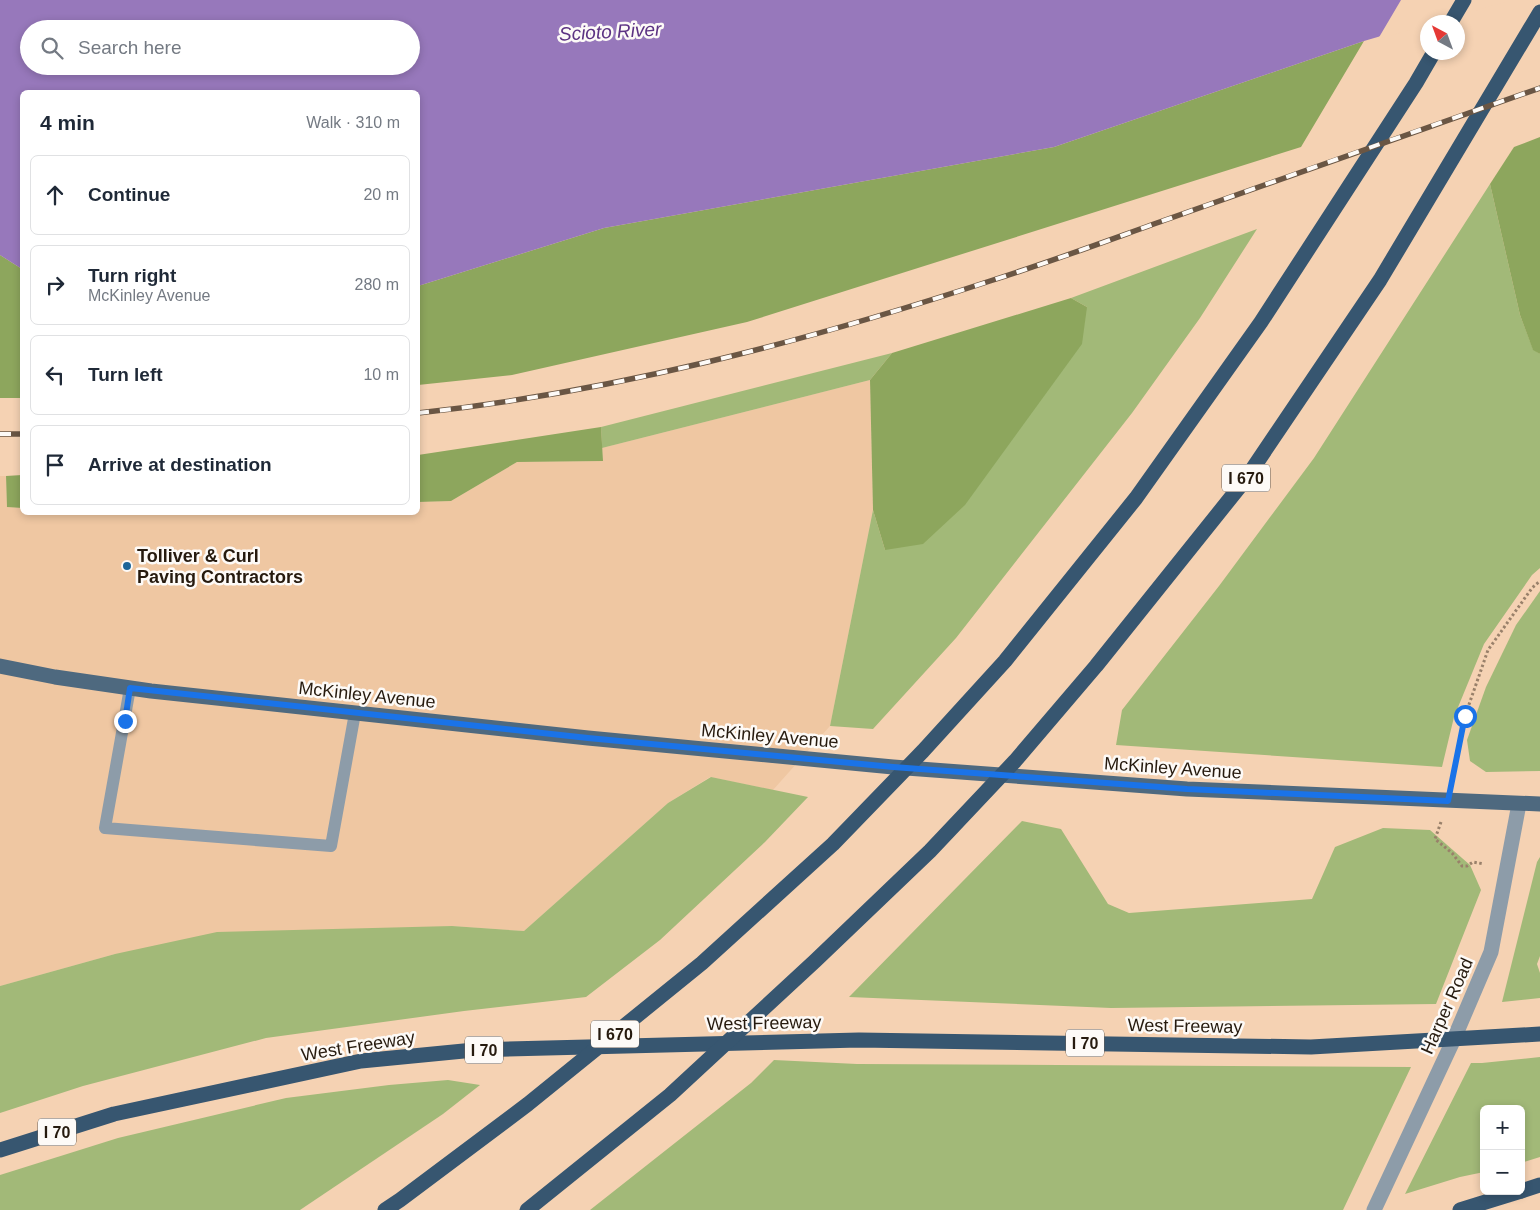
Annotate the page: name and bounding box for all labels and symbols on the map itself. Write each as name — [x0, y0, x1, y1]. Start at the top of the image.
north arrow — [1420, 15, 1465, 60]
water label: Scioto River — [558, 18, 662, 45]
road number: I 670 — [1222, 464, 1270, 492]
place label: Tolliver & Curl Paving Contractors — [137, 546, 303, 587]
marker: Tolliver & Curl Paving Contractors — [121, 560, 133, 572]
street label: McKinley Avenue — [297, 678, 437, 712]
route start — [1454, 705, 1477, 728]
route end — [114, 710, 137, 733]
street label: McKinley Avenue — [701, 720, 839, 752]
street label: McKinley Avenue — [1104, 753, 1242, 783]
street label: Harper Road — [1417, 955, 1477, 1057]
street label: West Freeway — [706, 1012, 822, 1034]
street label: West Freeway — [1127, 1015, 1243, 1037]
road number: I 670 — [591, 1021, 639, 1048]
street label: West Freeway — [300, 1027, 416, 1065]
road number: I 70 — [1066, 1030, 1104, 1056]
road number: I 70 — [465, 1036, 503, 1064]
road number: I 70 — [38, 1118, 76, 1146]

